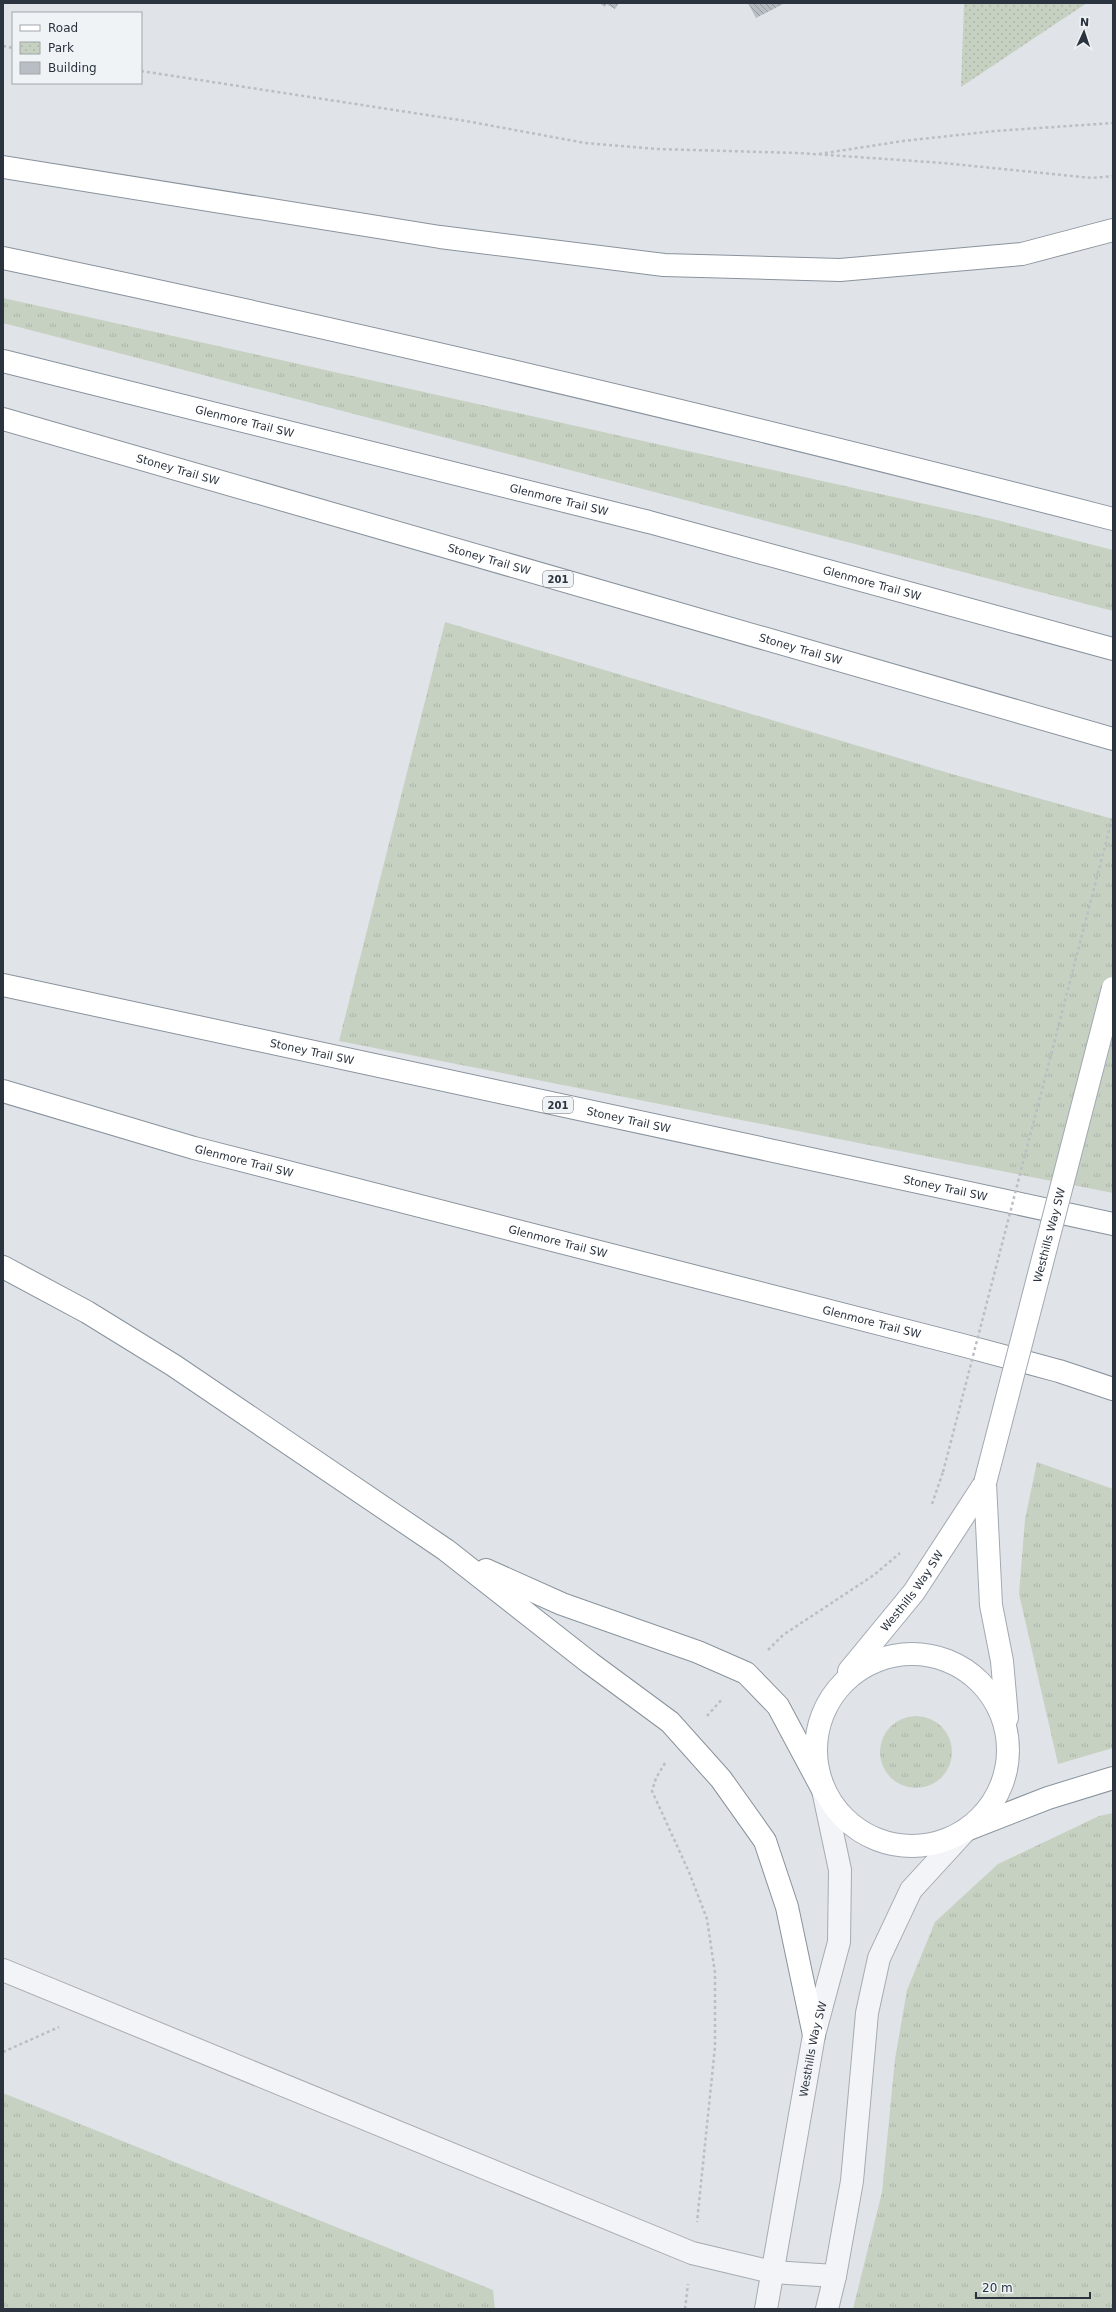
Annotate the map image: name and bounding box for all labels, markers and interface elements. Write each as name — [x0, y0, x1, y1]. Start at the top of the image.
legend — [12, 12, 142, 84]
north arrow — [1064, 12, 1104, 52]
text: N — [1080, 16, 1089, 29]
text: Road — [48, 21, 78, 35]
text: Park — [48, 41, 74, 55]
text: Building — [48, 61, 97, 75]
street label: Glenmore Trail SW — [194, 403, 295, 440]
street label: Stoney Trail SW — [135, 452, 221, 488]
street label: Glenmore Trail SW — [508, 482, 610, 519]
street label: Stoney Trail SW — [446, 542, 532, 578]
street label: Glenmore Trail SW — [821, 564, 923, 603]
road number: 201 — [543, 571, 573, 587]
street label: Stoney Trail SW — [757, 631, 843, 668]
street label: Stoney Trail SW — [269, 1037, 355, 1067]
road number: 201 — [543, 1097, 573, 1113]
street label: Stoney Trail SW — [585, 1105, 672, 1136]
street label: Glenmore Trail SW — [193, 1142, 295, 1180]
street label: Stoney Trail SW — [902, 1173, 989, 1204]
street label: Westhills Way SW — [1031, 1186, 1068, 1284]
street label: Glenmore Trail SW — [507, 1223, 609, 1261]
street label: Glenmore Trail SW — [821, 1303, 922, 1341]
street label: Westhills Way SW — [878, 1548, 946, 1634]
street label: Westhills Way SW — [797, 2000, 830, 2098]
scale bar — [976, 2274, 1090, 2300]
text: 20 m — [982, 2281, 1013, 2295]

